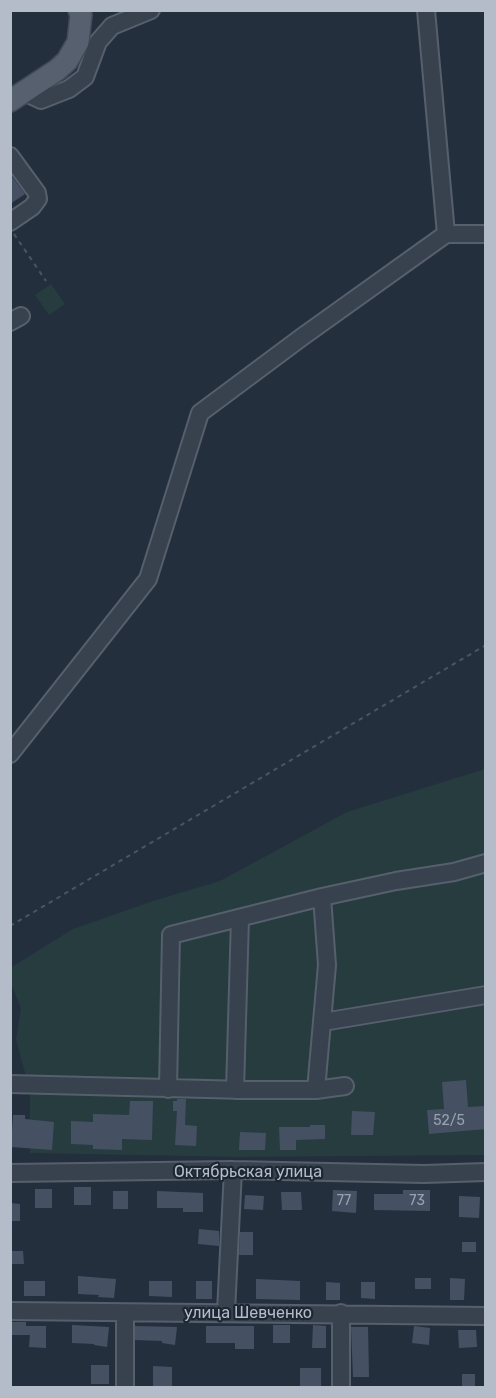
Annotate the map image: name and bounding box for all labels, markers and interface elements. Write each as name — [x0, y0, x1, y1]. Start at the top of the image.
house number: 52/5 — [433, 1113, 465, 1129]
street label: Октябрьская улица — [174, 1162, 322, 1182]
house number: 77 — [337, 1193, 351, 1209]
house number: 73 — [409, 1193, 425, 1209]
street label: улица Шевченко — [184, 1303, 312, 1323]

